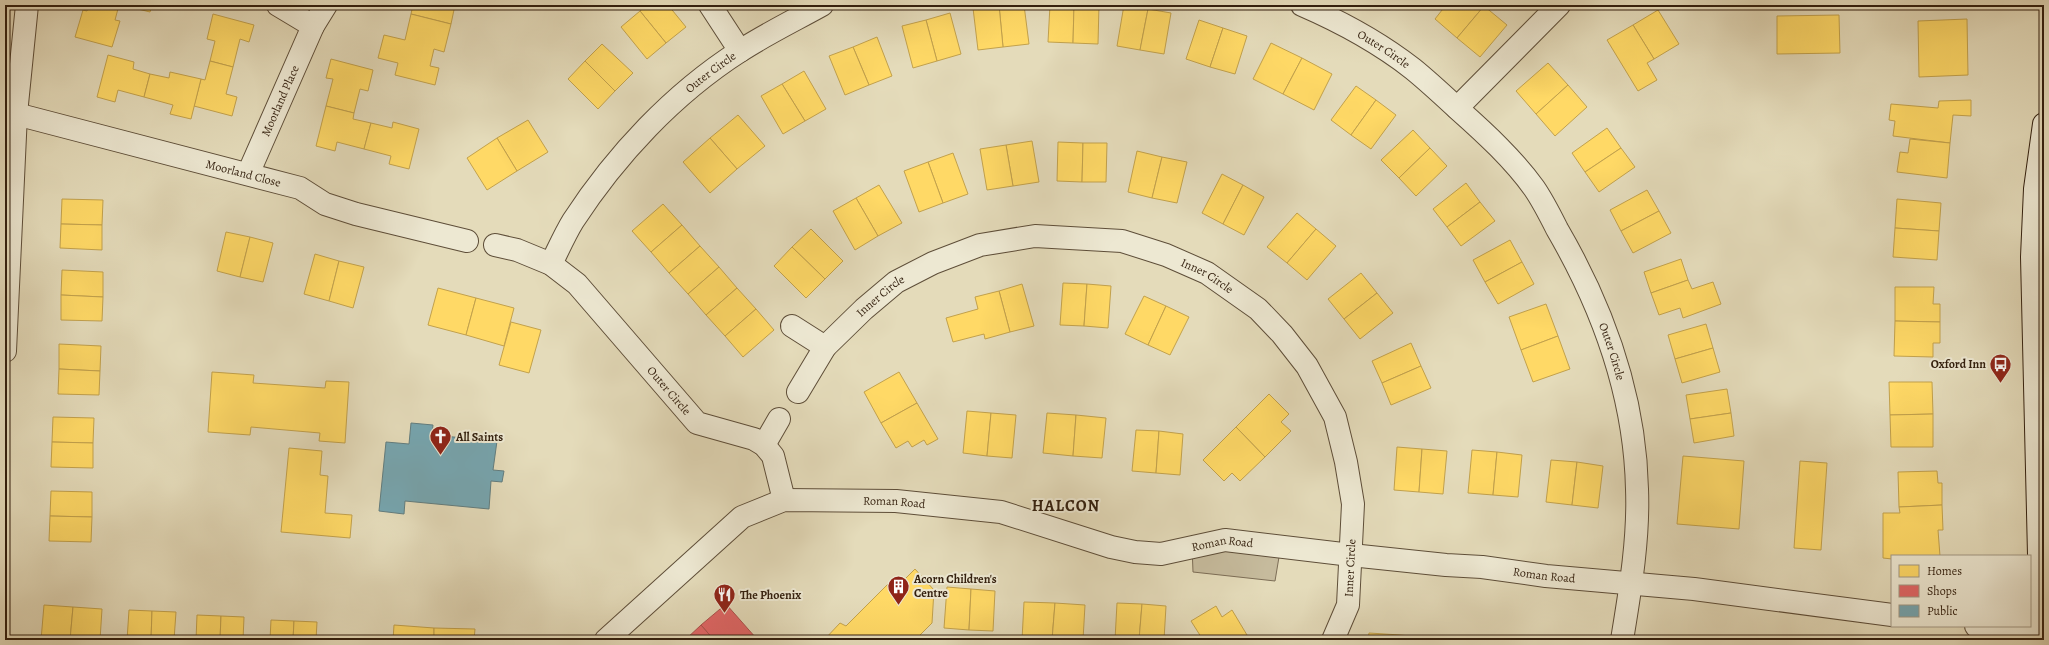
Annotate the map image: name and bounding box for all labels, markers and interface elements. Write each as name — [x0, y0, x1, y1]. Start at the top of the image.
street label: Outer Circle — [1355, 26, 1413, 72]
street label: Outer Circle — [682, 48, 739, 97]
street label: Moorland Place — [258, 63, 303, 139]
street label: Moorland Close — [204, 156, 283, 191]
street label: Inner Circle — [1178, 255, 1237, 297]
street label: Inner Circle — [853, 271, 907, 320]
street label: Outer Circle — [1595, 320, 1629, 382]
bus stop icon: Oxford Inn — [1988, 351, 2014, 384]
place label: Oxford Inn — [1931, 356, 1986, 372]
street label: Outer Circle — [643, 363, 695, 418]
church icon: All Saints — [427, 424, 453, 457]
place label: All Saints — [455, 429, 503, 445]
street label: Roman Road — [863, 493, 927, 512]
district label: HALCON — [1032, 495, 1100, 517]
street label: Roman Road — [1190, 532, 1255, 555]
street label: Inner Circle — [1340, 538, 1360, 598]
legend — [1891, 555, 2031, 627]
street label: Roman Road — [1512, 563, 1576, 587]
text: Homes — [1927, 563, 1962, 579]
place label: Acorn Children's Centre — [913, 571, 997, 601]
building icon: Acorn Children's Centre — [886, 573, 912, 606]
restaurant icon: The Phoenix — [711, 582, 737, 615]
text: Shops — [1927, 583, 1957, 599]
place label: The Phoenix — [740, 587, 801, 603]
text: Public — [1927, 603, 1958, 619]

